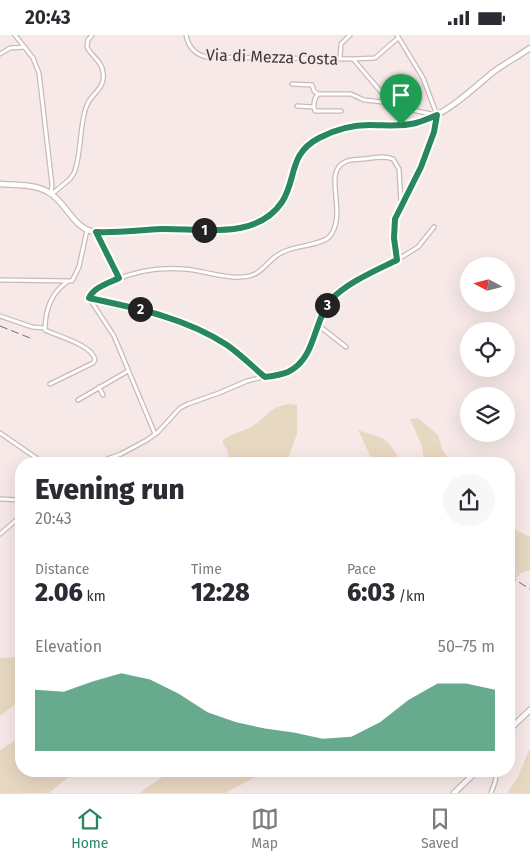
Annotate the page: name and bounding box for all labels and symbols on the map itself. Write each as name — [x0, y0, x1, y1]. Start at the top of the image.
street label: Via di Mezza Costa — [206, 45, 338, 69]
pin — [380, 74, 422, 125]
pin: 1 — [192, 217, 216, 243]
north arrow — [460, 257, 515, 313]
pin: 3 — [314, 293, 340, 317]
pin: 2 — [128, 297, 152, 321]

